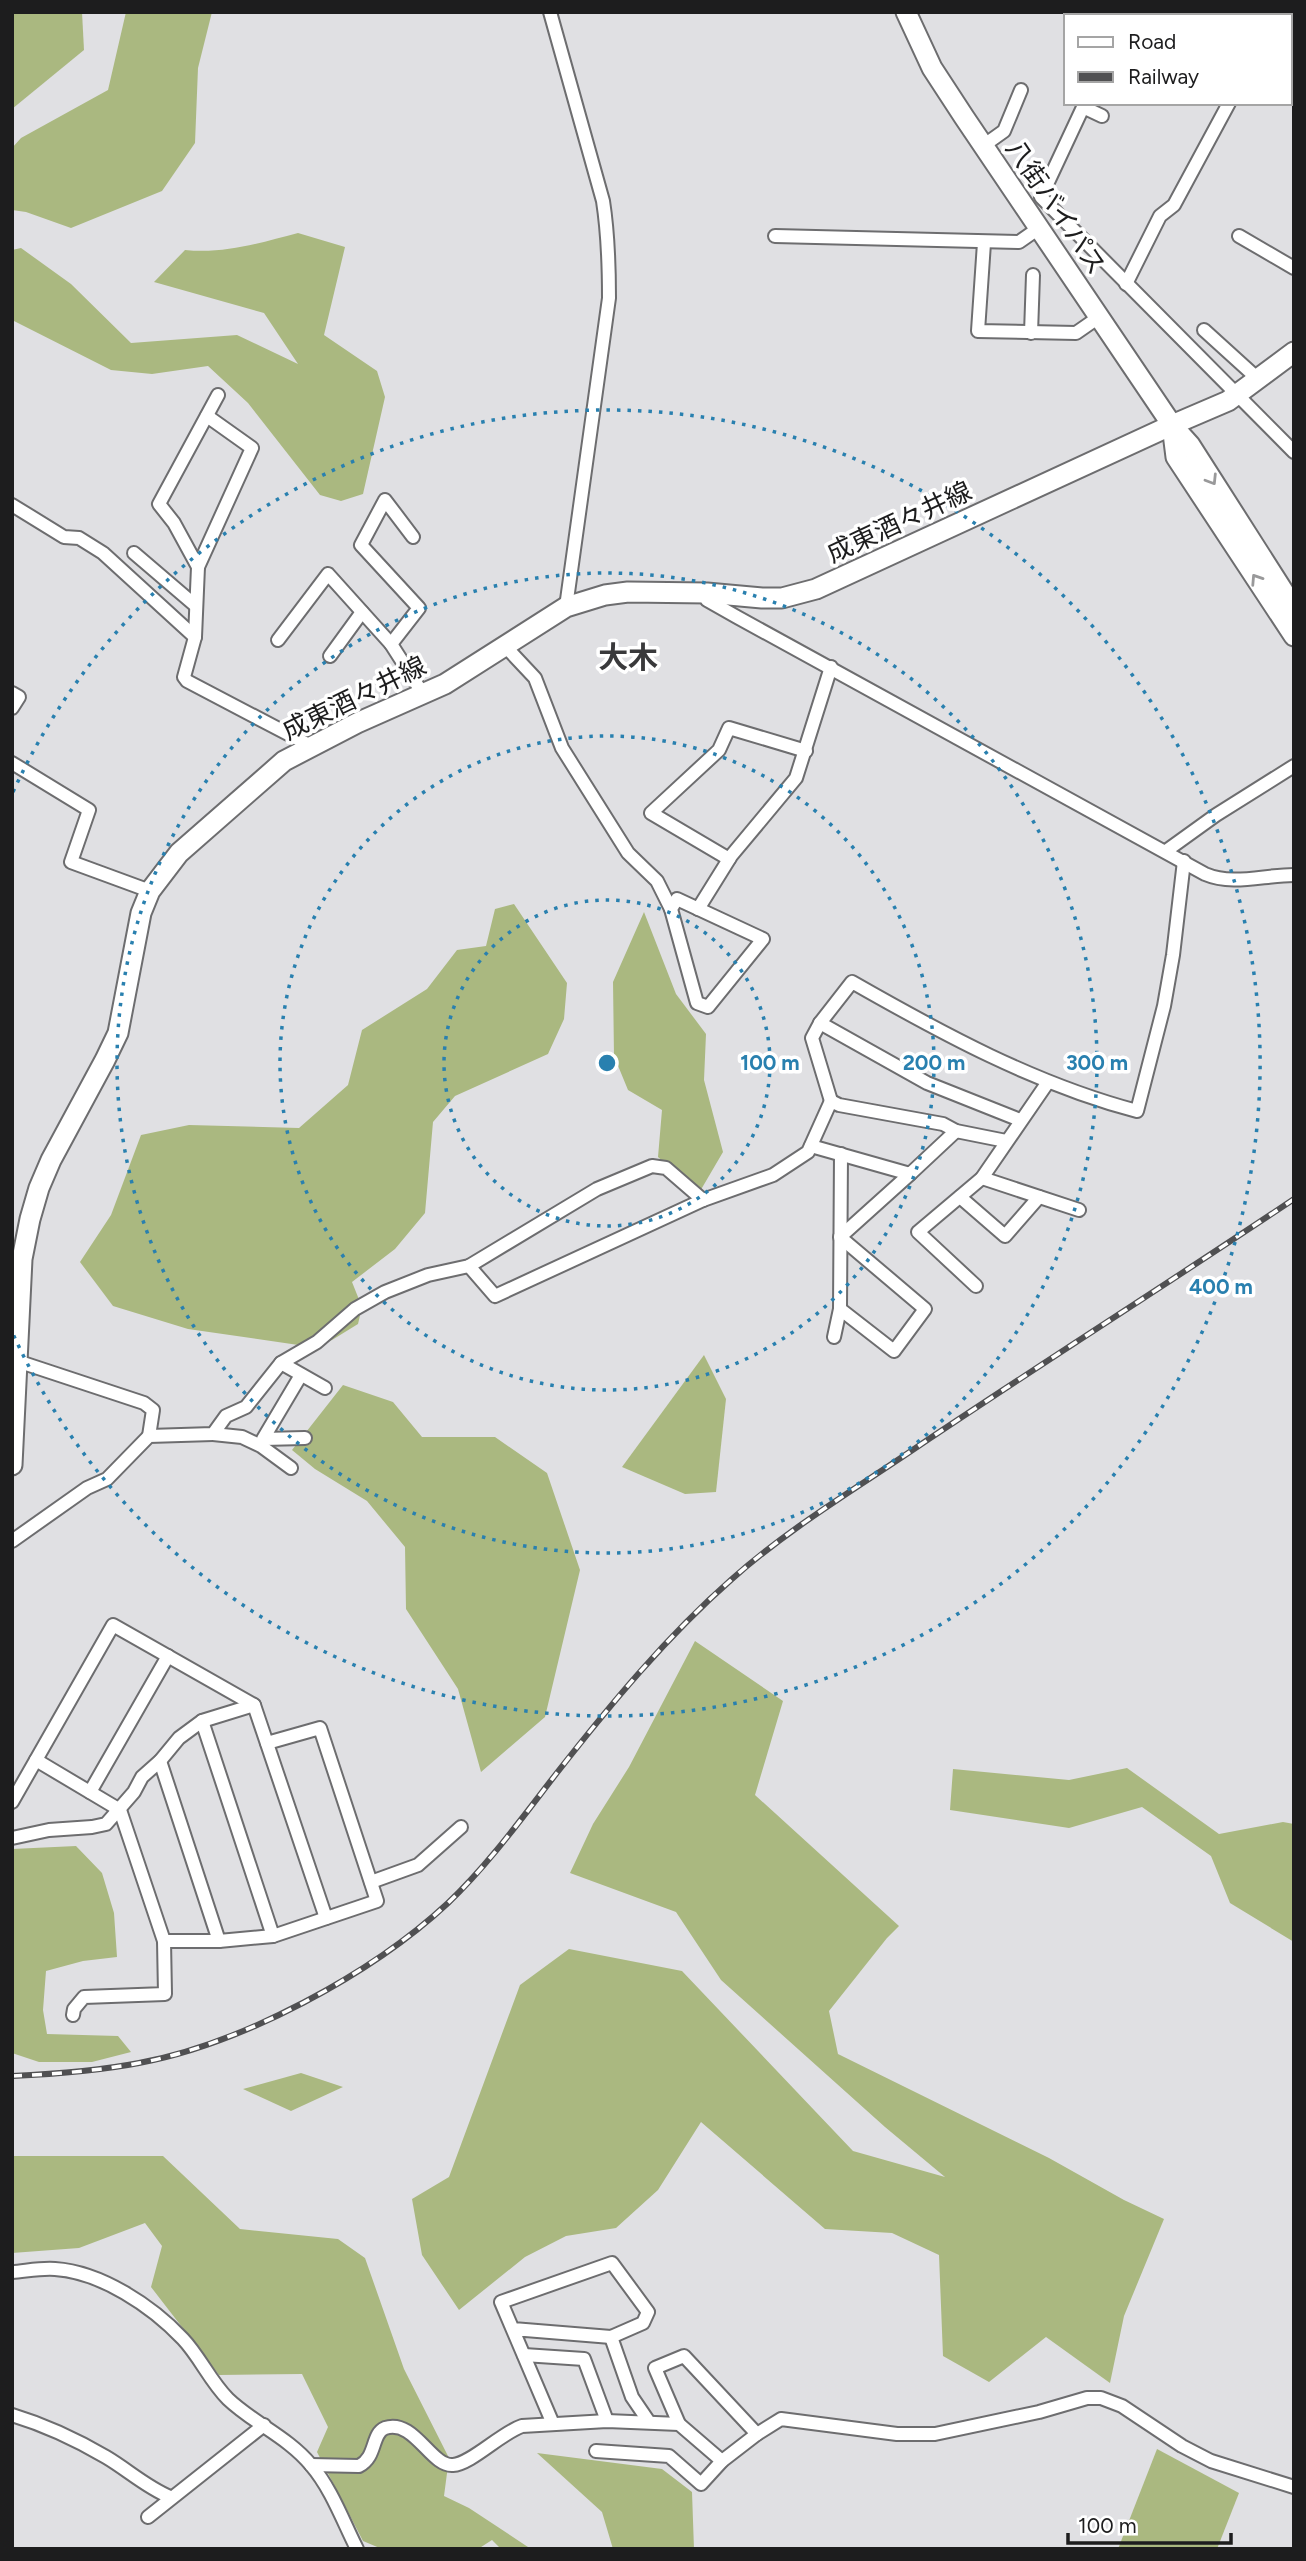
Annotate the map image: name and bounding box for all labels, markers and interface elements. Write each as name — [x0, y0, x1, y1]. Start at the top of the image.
legend — [1064, 14, 1292, 105]
text: Road — [1128, 29, 1176, 54]
text: Railway — [1128, 64, 1199, 89]
street label: 八街バイパス — [999, 134, 1113, 280]
one-way arrow — [1204, 472, 1217, 485]
street label: 成東酒々井線 — [822, 475, 976, 569]
one-way arrow — [1252, 574, 1265, 587]
district label: 大木 — [598, 639, 658, 676]
street label: 成東酒々井線 — [277, 649, 431, 747]
text: 100 m — [740, 1050, 800, 1075]
text: 200 m — [903, 1050, 965, 1075]
text: 300 m — [1066, 1050, 1128, 1075]
centre of rings — [595, 1051, 619, 1075]
text: 400 m — [1189, 1274, 1253, 1299]
scale bar — [1068, 2502, 1231, 2546]
text: 100 m — [1078, 2513, 1137, 2538]

